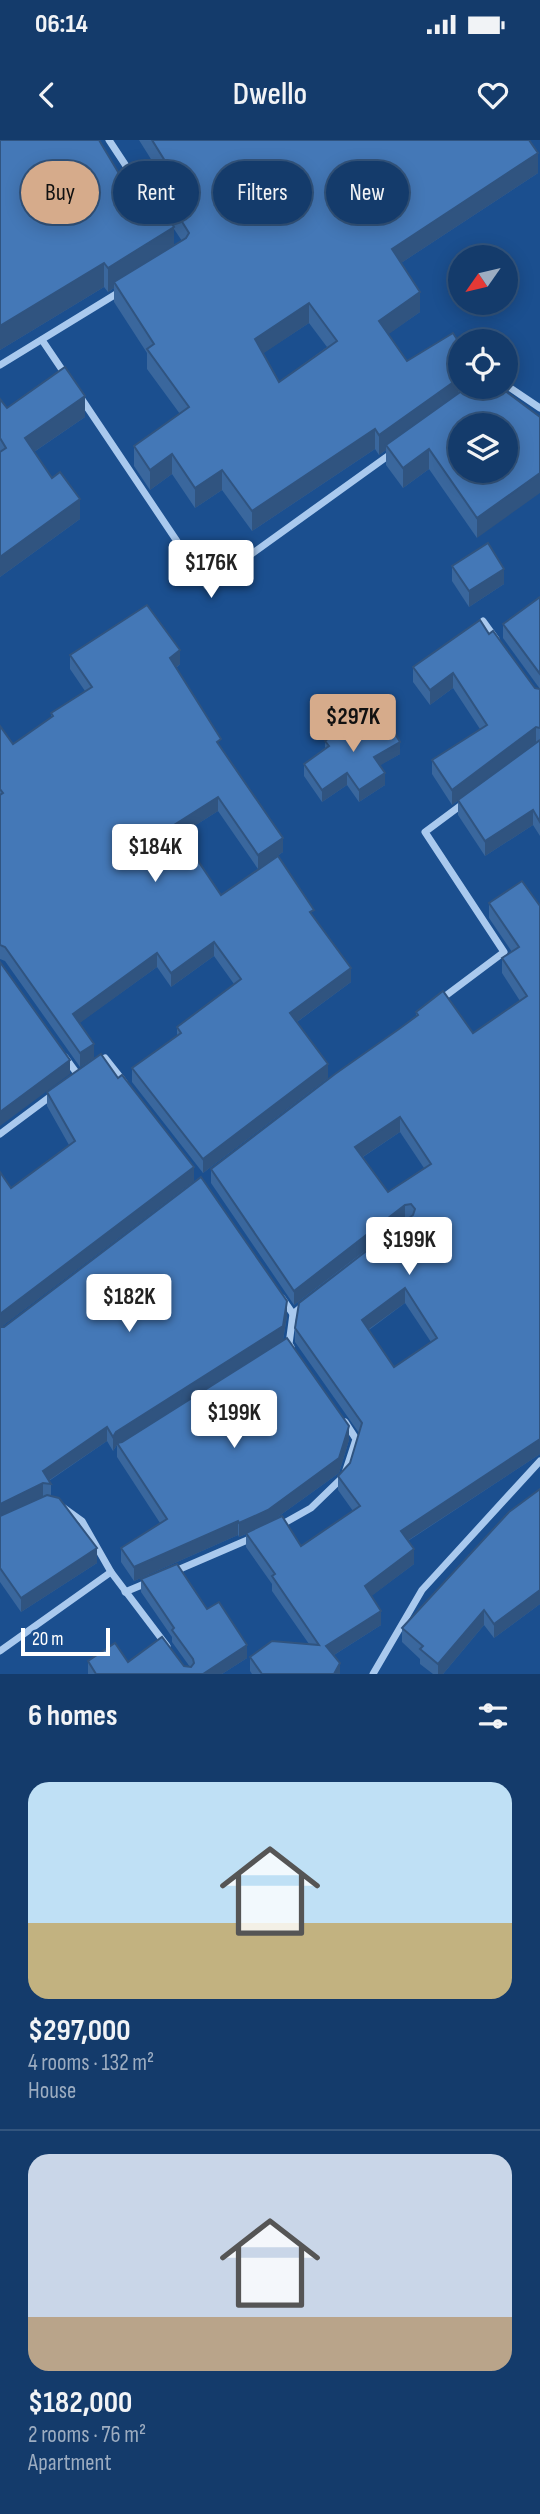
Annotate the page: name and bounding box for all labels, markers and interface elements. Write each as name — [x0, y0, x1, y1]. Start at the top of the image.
text: 06:14 — [35, 9, 88, 40]
text: Dwello — [233, 75, 307, 114]
icon: back — [28, 76, 66, 114]
icon: heart — [474, 76, 512, 114]
chip: Buy — [21, 161, 99, 224]
chip: Rent — [113, 161, 199, 224]
chip: Filters — [213, 161, 312, 224]
chip: New — [326, 161, 409, 224]
north arrow — [448, 245, 518, 315]
map controls — [448, 245, 518, 483]
button: locate — [448, 329, 518, 399]
button: layers — [448, 413, 518, 483]
pin: $176K — [162, 540, 260, 600]
text: $176K — [185, 549, 237, 577]
pin: $297K — [304, 694, 402, 754]
text: $297K — [326, 703, 380, 731]
pin: $184K — [106, 824, 204, 884]
text: $184K — [128, 833, 182, 861]
pin: $199K — [360, 1218, 458, 1277]
text: $199K — [382, 1226, 436, 1254]
pin: $182K — [80, 1274, 178, 1334]
text: $182K — [102, 1283, 156, 1311]
pin: $199K — [185, 1390, 283, 1450]
text: $199K — [207, 1399, 261, 1427]
scale bar — [21, 1625, 110, 1657]
text: 20 m — [32, 1628, 64, 1651]
icon: filters — [474, 1697, 512, 1735]
text: 6 homes — [28, 1698, 117, 1734]
icon: home — [207, 1828, 333, 1954]
text: $297,000 — [28, 2013, 130, 2049]
text: 4 rooms · 132 m² — [28, 2049, 154, 2077]
text: House — [28, 2077, 76, 2105]
icon: home — [207, 2200, 333, 2326]
text: $182,000 — [28, 2385, 132, 2421]
text: 2 rooms · 76 m² — [28, 2421, 146, 2449]
text: Apartment — [28, 2449, 112, 2477]

